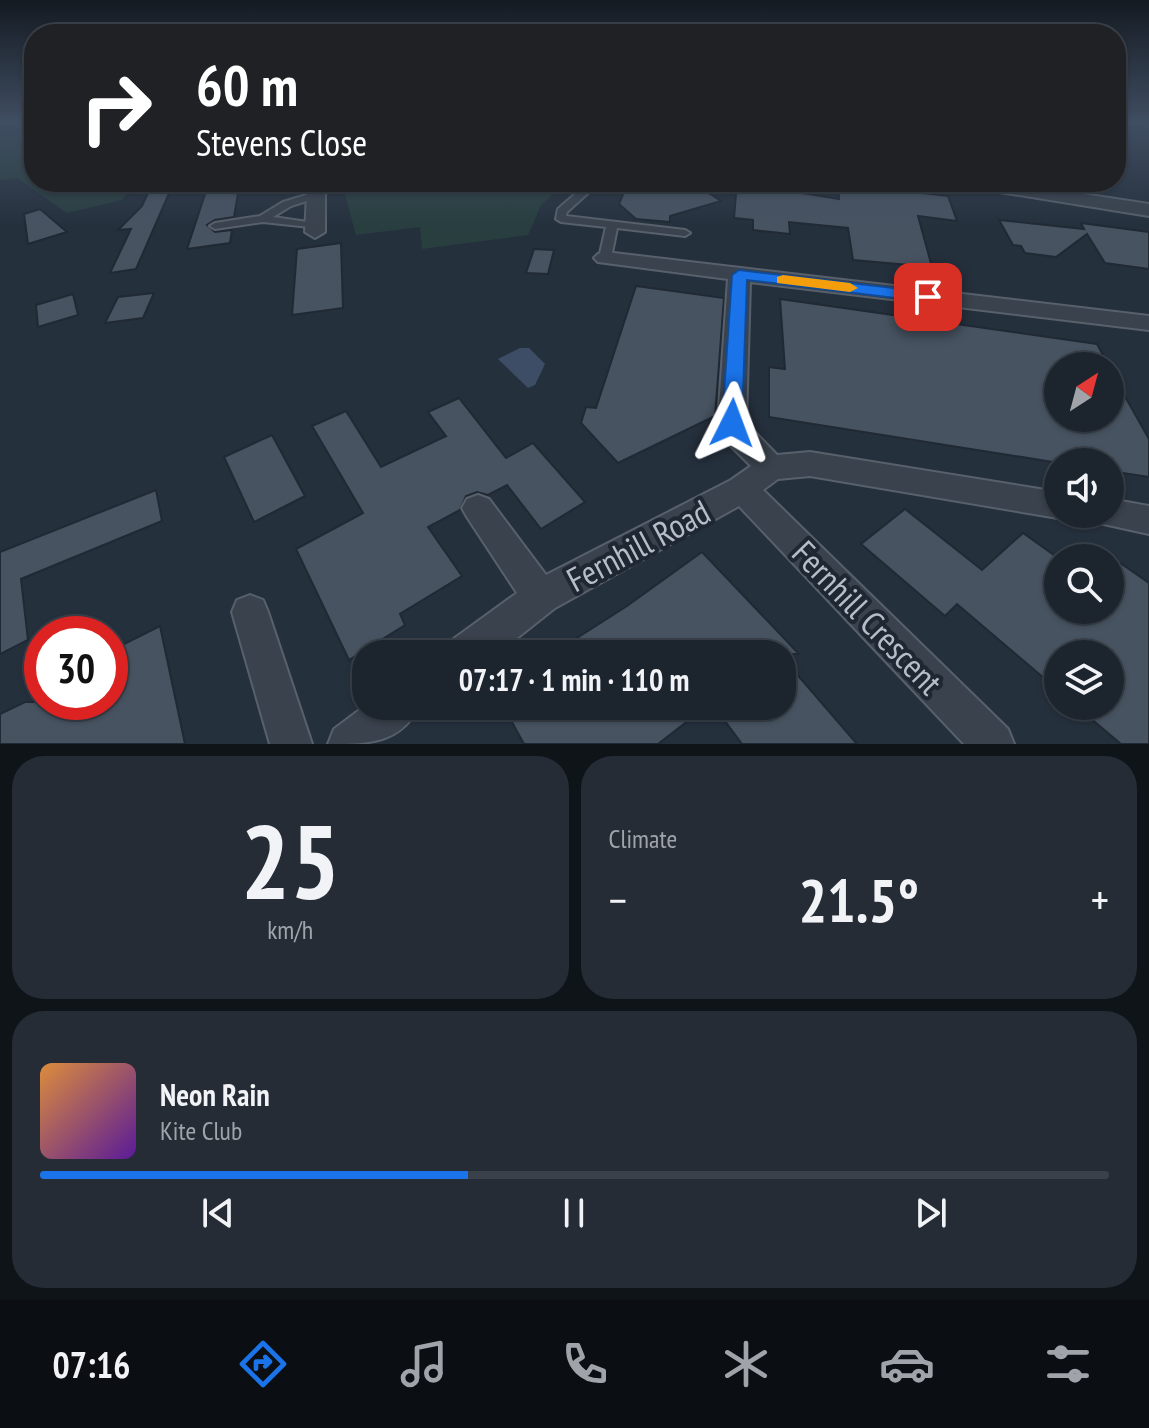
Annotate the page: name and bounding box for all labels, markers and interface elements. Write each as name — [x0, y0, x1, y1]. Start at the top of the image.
text: 60 m — [196, 49, 298, 121]
icon: right — [64, 56, 168, 160]
text: Stevens Close — [196, 119, 367, 166]
pin — [894, 263, 962, 331]
icon: arrive — [906, 275, 950, 319]
north arrow — [1044, 352, 1124, 432]
map controls — [1044, 352, 1124, 720]
position arrow — [690, 381, 774, 465]
button: sound — [1044, 448, 1124, 528]
street label: Fernhill Road — [559, 489, 717, 601]
street label: Fernhill Crescent — [784, 531, 953, 704]
button: search — [1044, 544, 1124, 624]
speed limit sign: 30 — [24, 616, 128, 720]
button: layers — [1044, 640, 1124, 720]
text: 07:17 · 1 min · 110 m — [459, 660, 689, 699]
text: 25 — [241, 793, 340, 928]
text: Climate — [609, 822, 677, 855]
text: 21.5° — [798, 861, 919, 939]
text: − — [609, 871, 627, 928]
text: + — [1091, 871, 1109, 928]
text: km/h — [267, 913, 313, 946]
text: Neon Rain — [160, 1075, 270, 1114]
text: Kite Club — [160, 1114, 242, 1147]
icon: previous — [196, 1191, 240, 1235]
icon: pause — [552, 1191, 596, 1235]
icon: next — [909, 1191, 953, 1235]
icon: directions — [235, 1336, 291, 1392]
icon: music — [396, 1336, 452, 1392]
icon: phone — [557, 1336, 613, 1392]
icon: climate — [718, 1336, 774, 1392]
icon: car — [879, 1336, 935, 1392]
icon: filters — [1040, 1336, 1096, 1392]
text: 07:16 — [53, 1341, 130, 1388]

